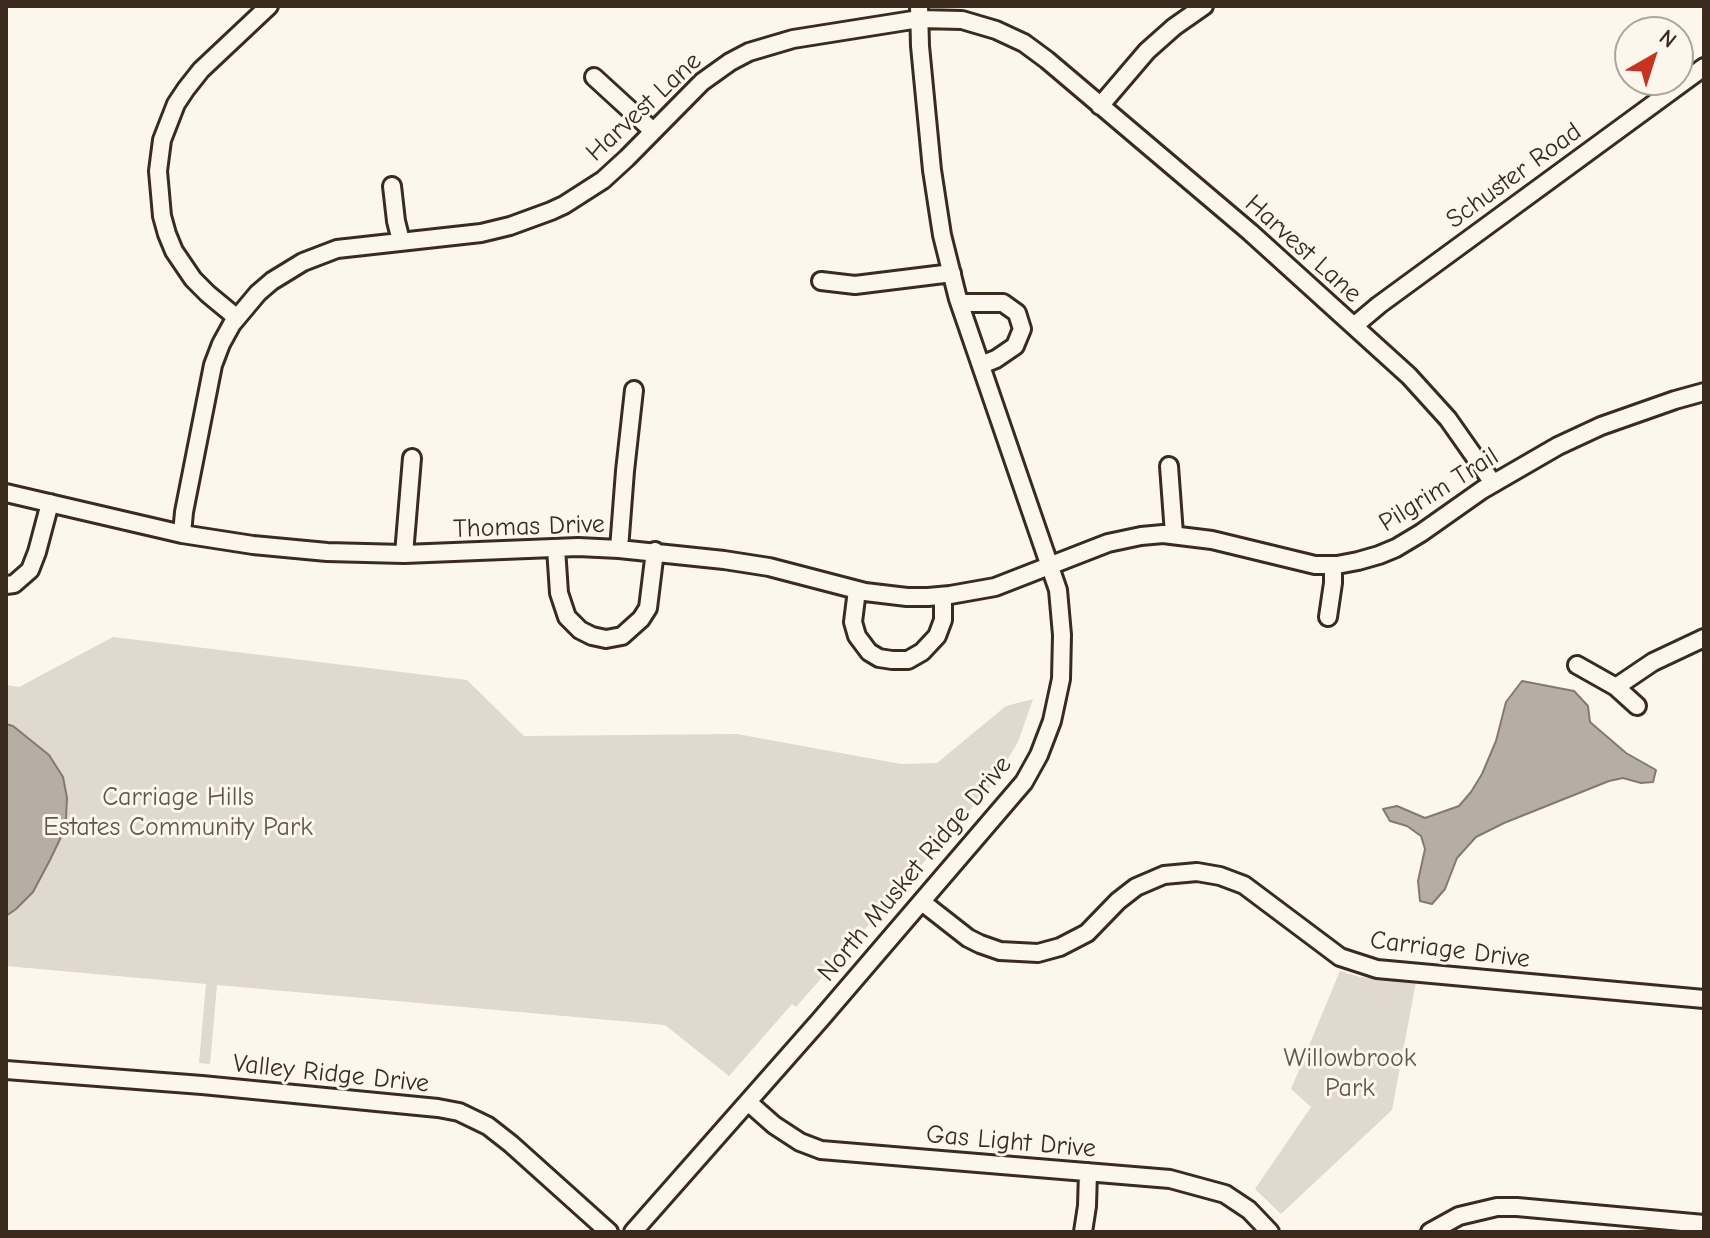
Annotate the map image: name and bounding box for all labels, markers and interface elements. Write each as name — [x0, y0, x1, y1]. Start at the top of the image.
north arrow — [1614, 16, 1694, 96]
text: N — [1654, 24, 1682, 54]
street label: Harvest Lane — [580, 46, 708, 168]
street label: Schuster Road — [1440, 116, 1588, 236]
street label: Harvest Lane — [1238, 188, 1368, 310]
street label: Pilgrim Trail — [1374, 441, 1504, 539]
street label: Thomas Drive — [453, 509, 605, 545]
street label: North Musket Ridge Drive — [811, 750, 1019, 988]
park label: Carriage Hills Estates Community Park — [43, 782, 313, 844]
street label: Carriage Drive — [1368, 925, 1532, 975]
park label: Willowbrook Park — [1284, 1043, 1416, 1104]
street label: Valley Ridge Drive — [231, 1048, 431, 1100]
street label: Gas Light Drive — [925, 1119, 1097, 1165]

